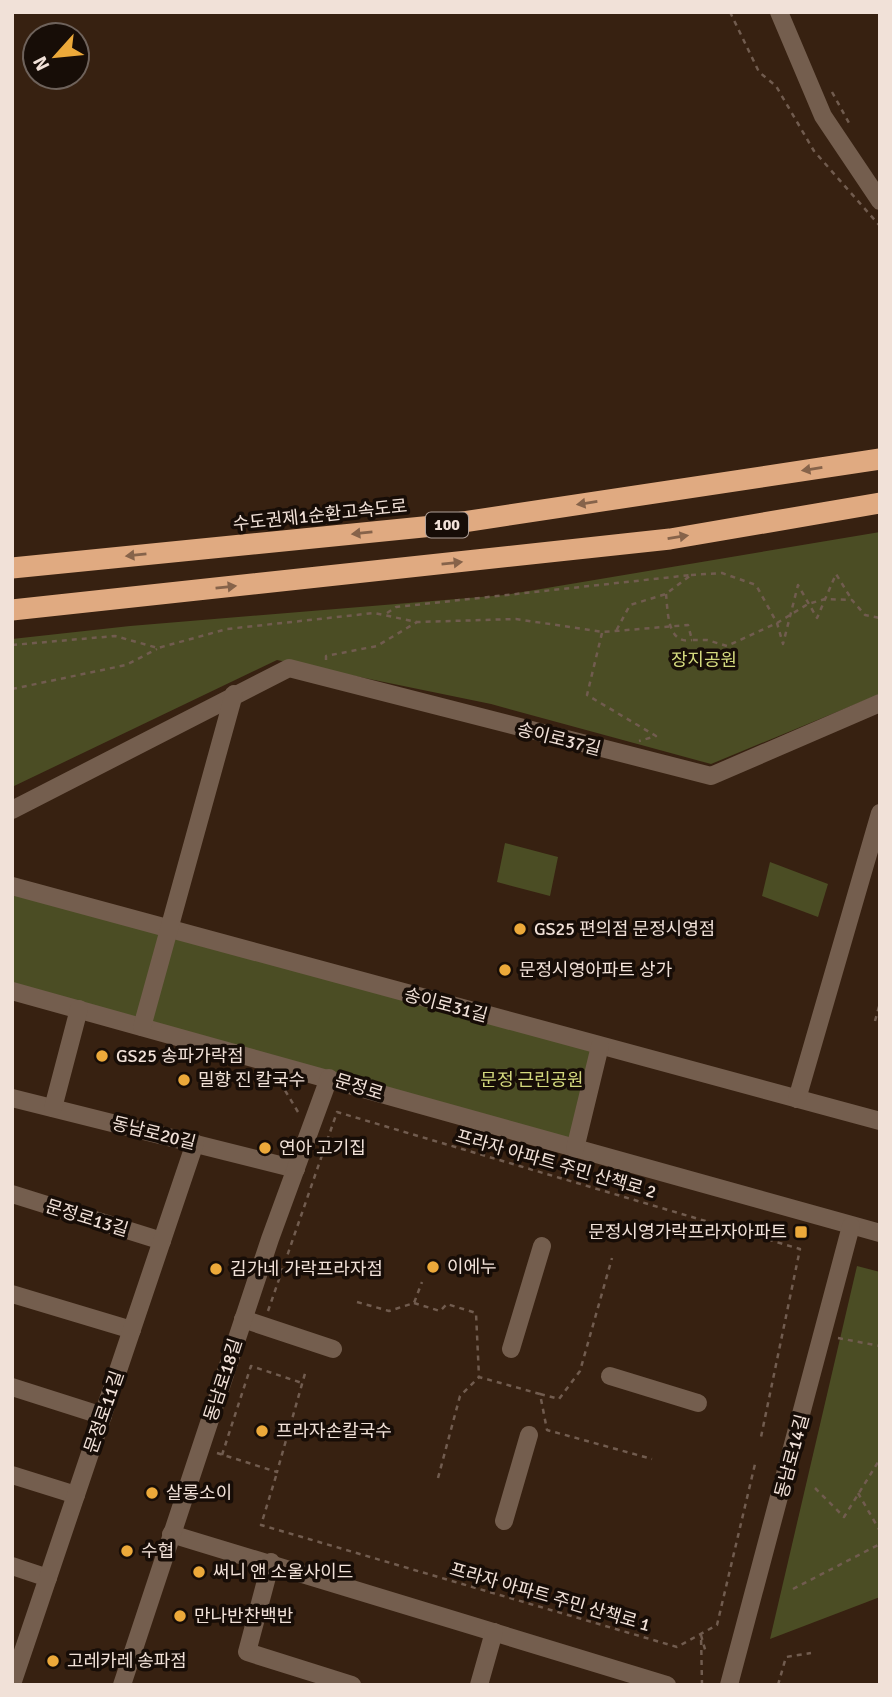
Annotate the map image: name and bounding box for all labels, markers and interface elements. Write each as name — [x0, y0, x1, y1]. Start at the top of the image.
north arrow — [21, 21, 91, 91]
text: N — [28, 52, 55, 75]
one-way arrow — [801, 464, 823, 475]
street label: 수도권제1순환고속도로 — [232, 495, 408, 535]
one-way arrow — [576, 498, 598, 509]
road number: 100 — [426, 512, 468, 538]
one-way arrow — [351, 528, 373, 539]
one-way arrow — [668, 531, 690, 542]
one-way arrow — [124, 550, 146, 561]
one-way arrow — [442, 558, 464, 569]
one-way arrow — [215, 582, 237, 593]
park label: 장지공원 — [671, 649, 737, 671]
street label: 송이로37길 — [515, 718, 603, 760]
place label: GS25 편의점 문정시영점 — [534, 918, 715, 940]
marker: GS25 편의점 문정시영점 — [512, 921, 528, 937]
place label: 문정시영아파트 상가 — [519, 959, 672, 981]
marker: 문정시영아파트 상가 — [497, 962, 513, 978]
street label: 송이로31길 — [402, 983, 490, 1027]
place label: GS25 송파가락점 — [116, 1045, 244, 1067]
marker: GS25 송파가락점 — [94, 1048, 110, 1064]
place label: 밀향 진 칼국수 — [198, 1069, 305, 1091]
street label: 문정로 — [332, 1069, 386, 1105]
park label: 문정 근린공원 — [480, 1069, 584, 1091]
marker: 밀향 진 칼국수 — [176, 1072, 192, 1088]
street label: 동남로20길 — [110, 1112, 198, 1154]
street label: 프라자 아파트 주민 산책로 2 — [453, 1125, 659, 1203]
place label: 연아 고기집 — [279, 1137, 366, 1159]
marker: 연아 고기집 — [257, 1140, 273, 1156]
street label: 문정로13길 — [43, 1195, 131, 1241]
place label: 문정시영가락프라자아파트 — [588, 1221, 787, 1243]
marker: 문정시영가락프라자아파트 — [793, 1224, 809, 1240]
place label: 이에누 — [447, 1256, 497, 1278]
place label: 김가네 가락프라자점 — [230, 1258, 383, 1280]
marker: 이에누 — [425, 1259, 441, 1275]
marker: 김가네 가락프라자점 — [208, 1261, 224, 1277]
street label: 동남로18길 — [199, 1336, 247, 1424]
street label: 문정로11길 — [80, 1368, 128, 1456]
street label: 동남로14길 — [770, 1412, 814, 1500]
place label: 프라자손칼국수 — [276, 1420, 392, 1442]
marker: 프라자손칼국수 — [254, 1423, 270, 1439]
place label: 살롱소이 — [166, 1482, 232, 1504]
marker: 살롱소이 — [144, 1485, 160, 1501]
place label: 수협 — [141, 1540, 174, 1562]
marker: 수협 — [119, 1543, 135, 1559]
street label: 프라자 아파트 주민 산책로 1 — [447, 1558, 653, 1636]
place label: 써니 앤 소울사이드 — [213, 1561, 353, 1583]
marker: 써니 앤 소울사이드 — [191, 1564, 207, 1580]
place label: 만나반찬백반 — [194, 1605, 293, 1627]
marker: 만나반찬백반 — [172, 1608, 188, 1624]
place label: 고레카레 송파점 — [67, 1650, 187, 1672]
marker: 고레카레 송파점 — [45, 1653, 61, 1669]

